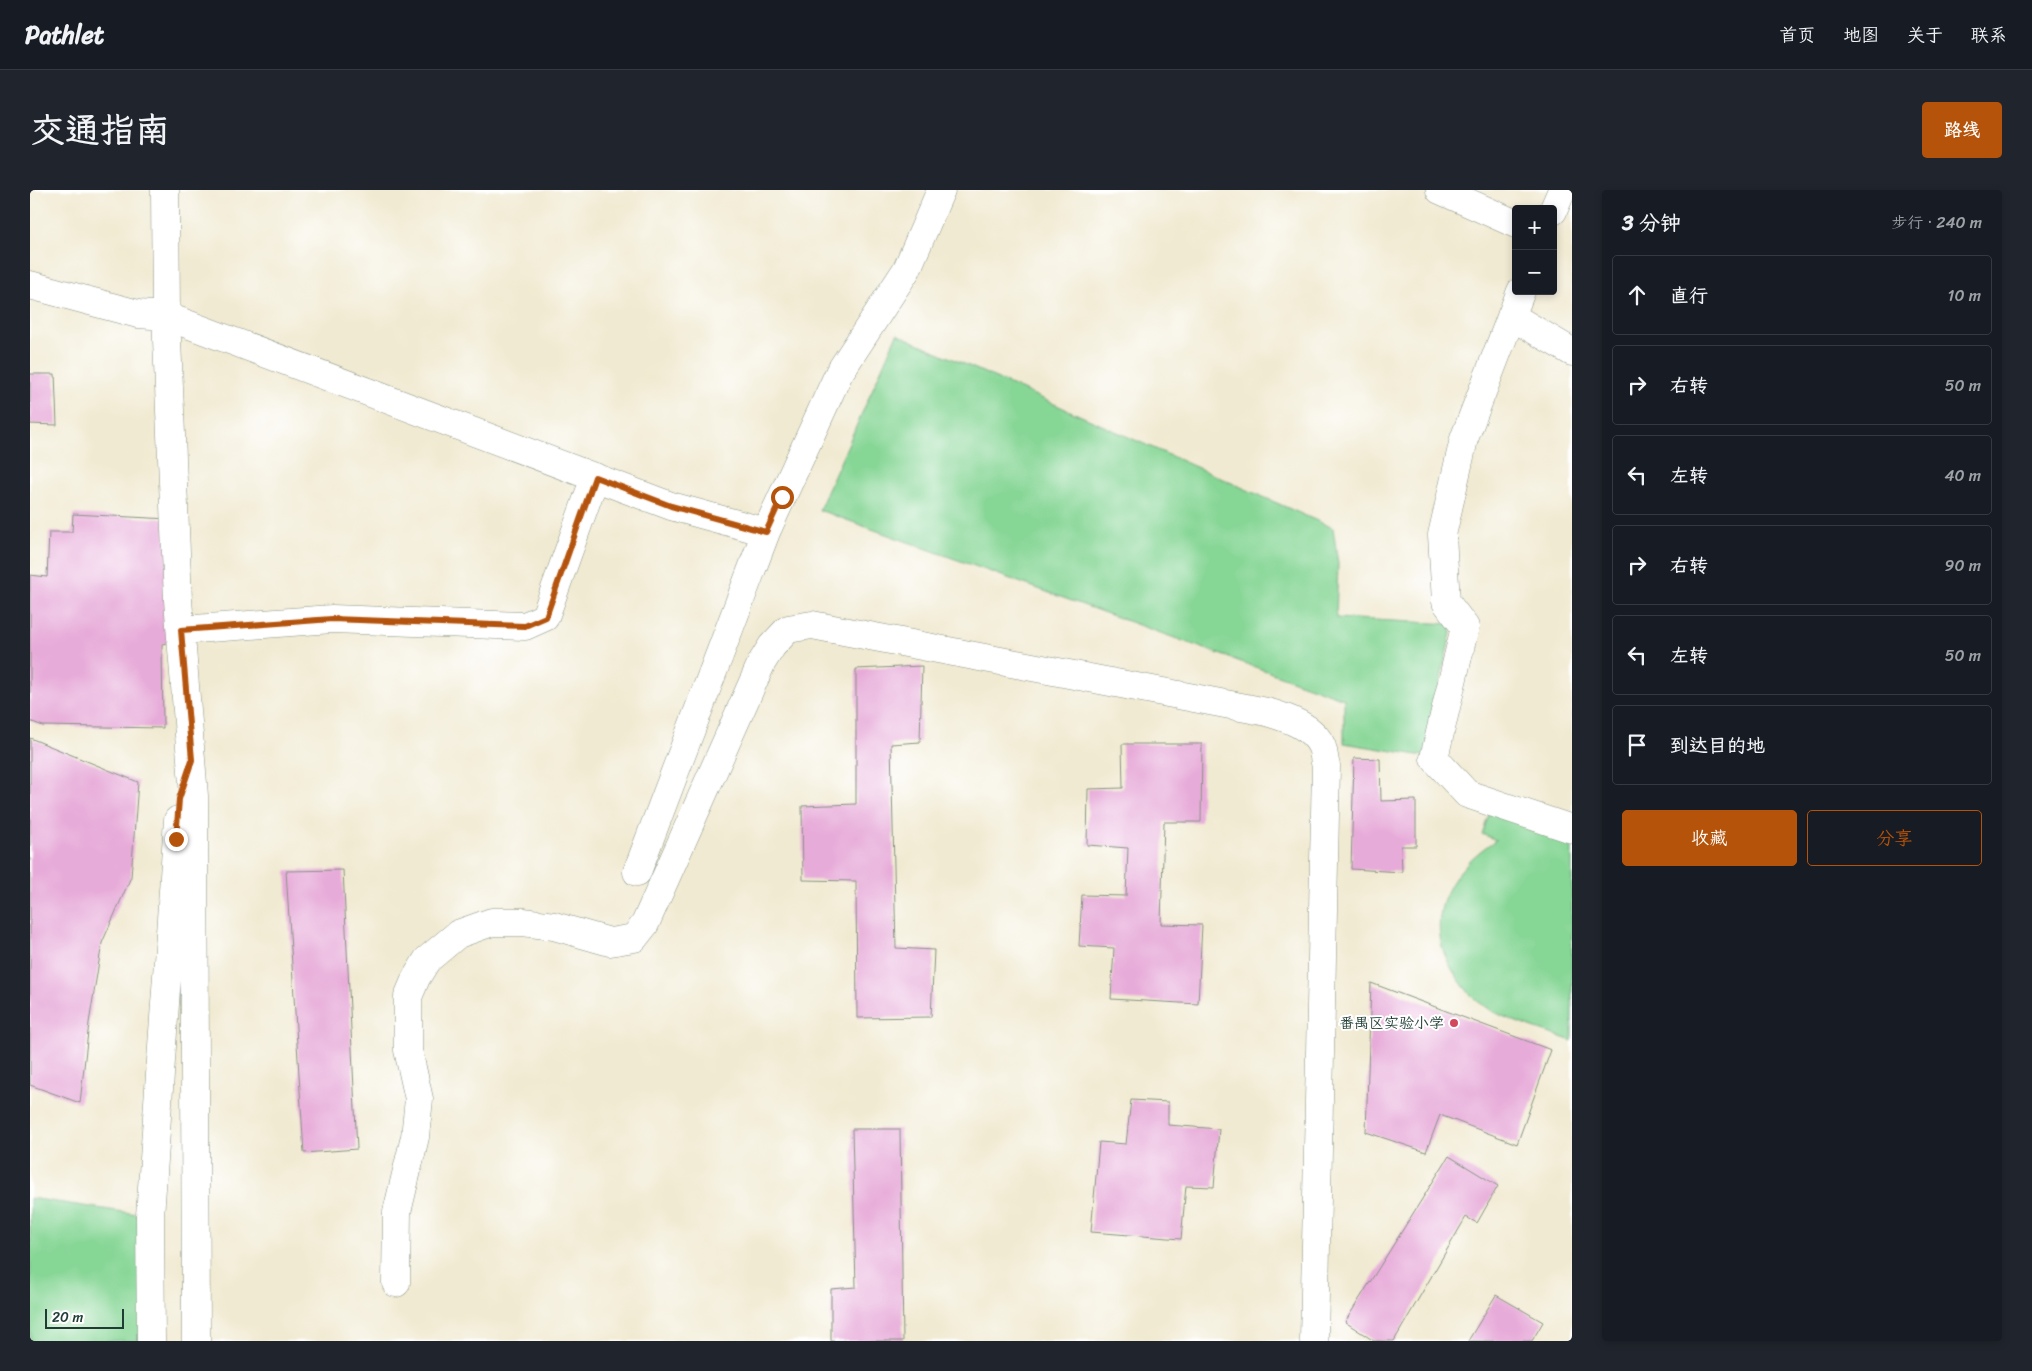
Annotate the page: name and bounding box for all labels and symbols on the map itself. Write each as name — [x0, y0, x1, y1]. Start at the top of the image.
route start — [771, 486, 794, 509]
route end — [165, 828, 188, 851]
place label: 番禺区实验小学 — [1339, 1010, 1444, 1036]
marker: 番禺区实验小学 — [1448, 1017, 1460, 1029]
scale bar — [45, 1306, 124, 1329]

